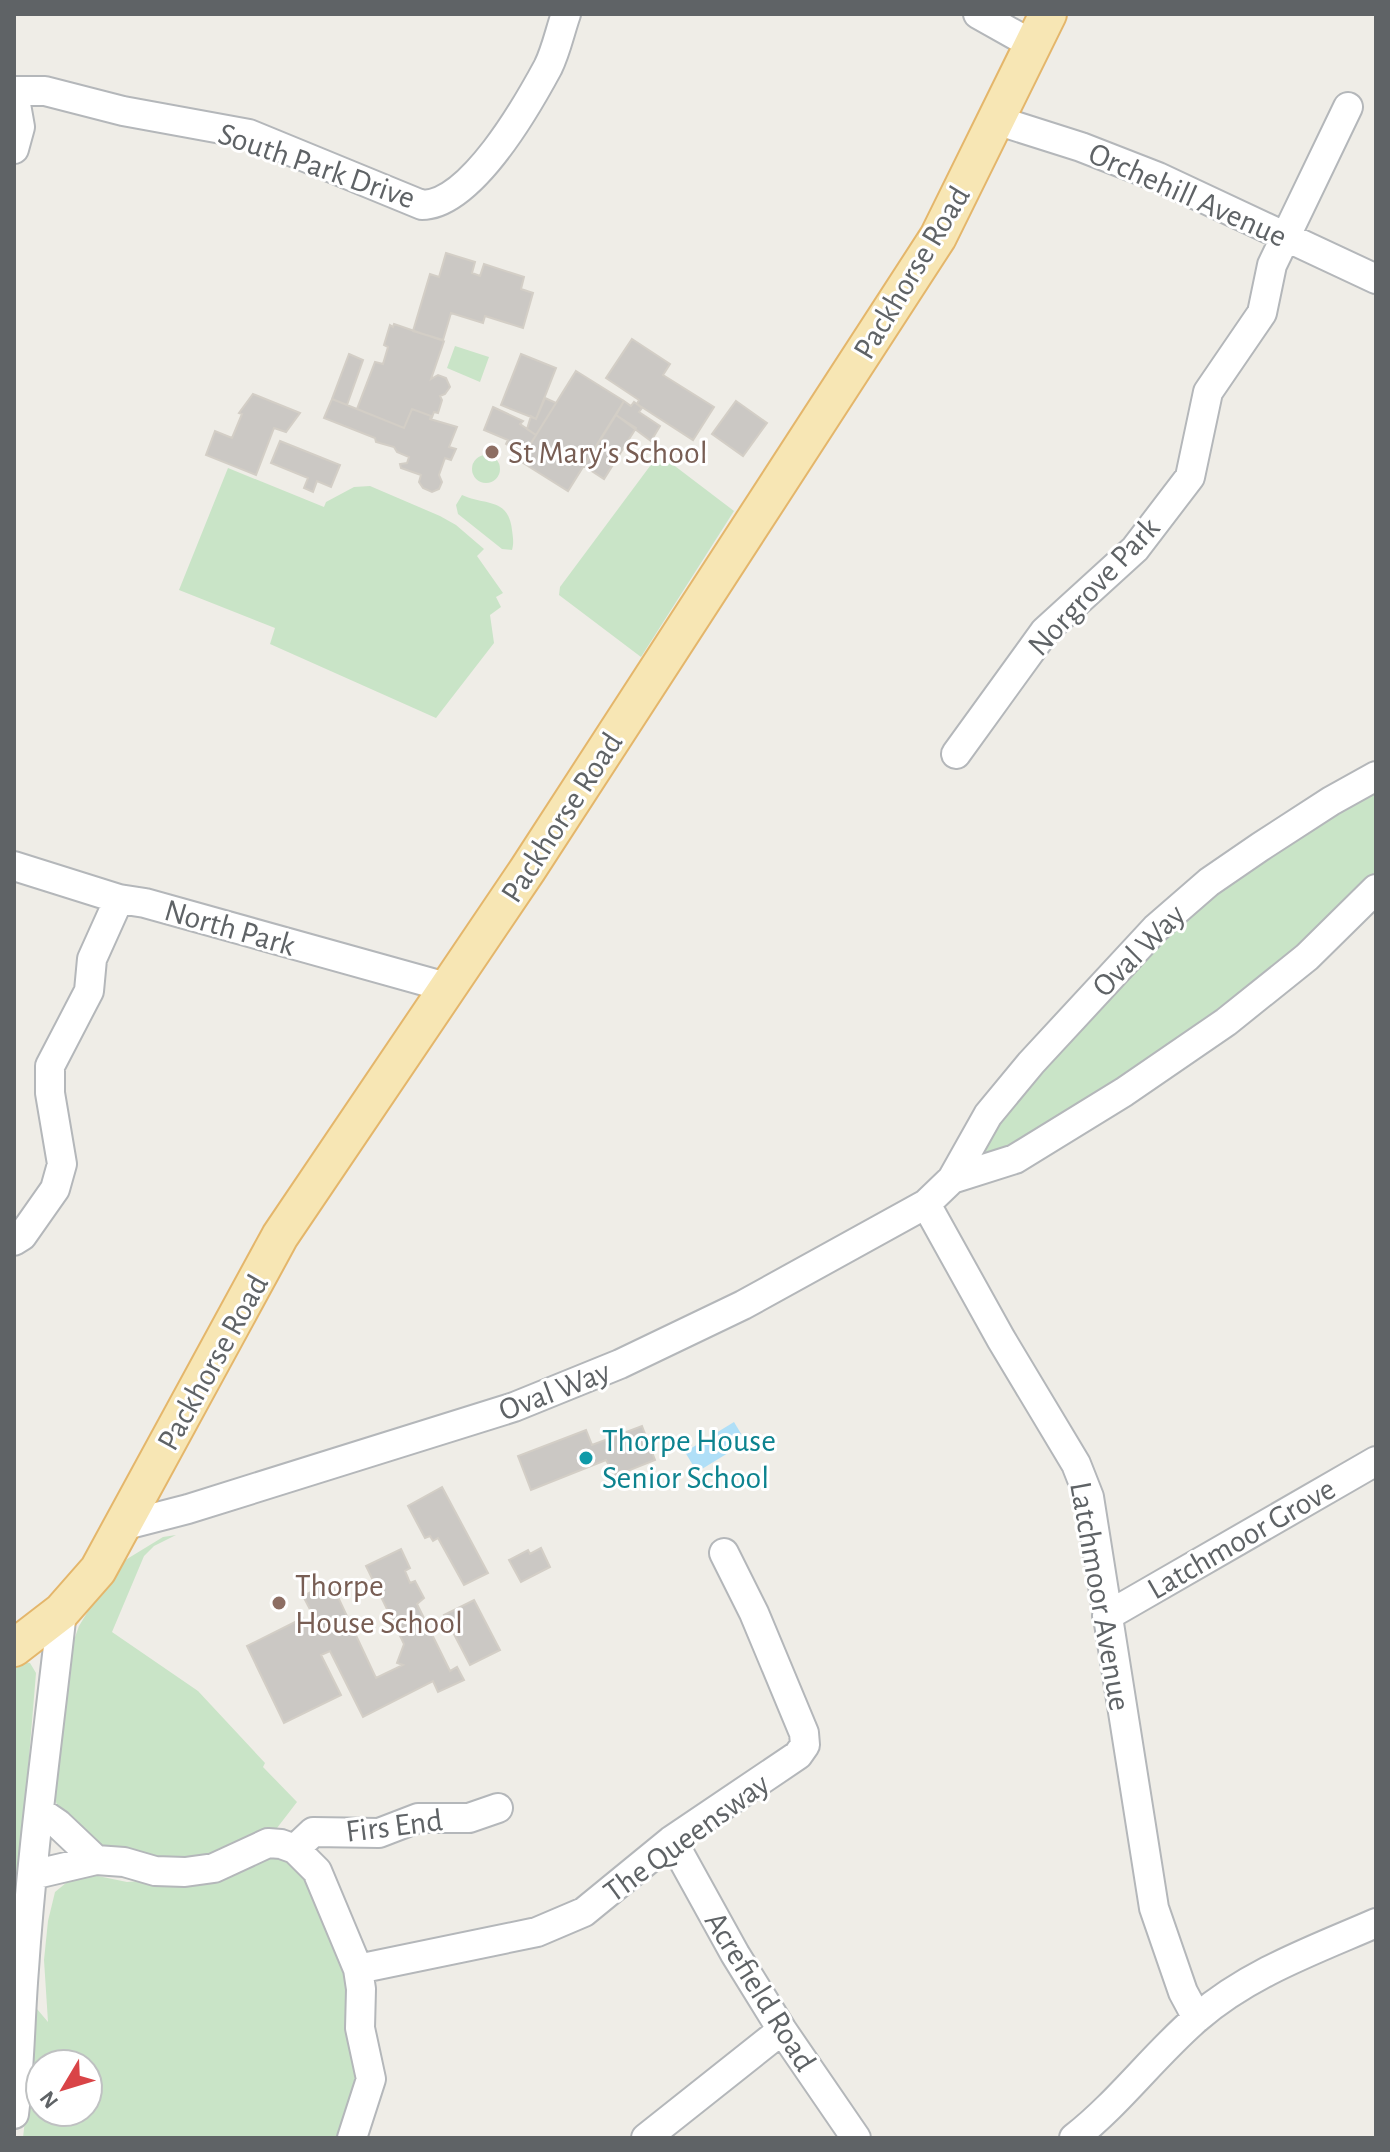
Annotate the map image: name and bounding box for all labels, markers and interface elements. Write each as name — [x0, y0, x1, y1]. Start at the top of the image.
street label: South Park Drive — [214, 117, 419, 215]
street label: Orchehill Avenue — [1084, 137, 1291, 253]
street label: Packhorse Road — [848, 181, 976, 364]
place label: St Mary's School — [508, 437, 708, 469]
marker: St Mary's School — [483, 443, 501, 461]
street label: Norgrove Park — [1022, 511, 1166, 662]
street label: Packhorse Road — [495, 727, 628, 908]
street label: North Park — [161, 894, 299, 962]
street label: Oval Way — [1086, 898, 1191, 1003]
street label: Packhorse Road — [152, 1269, 274, 1456]
street label: Oval Way — [494, 1355, 615, 1427]
place label: Thorpe House Senior School — [602, 1425, 776, 1494]
marker: Thorpe House Senior School — [577, 1449, 595, 1467]
street label: Latchmoor Grove — [1142, 1472, 1341, 1605]
street label: Latchmoor Avenue — [1064, 1479, 1136, 1713]
place label: Thorpe House School — [295, 1570, 463, 1639]
marker: Thorpe House School — [270, 1594, 288, 1612]
street label: The Queensway — [598, 1767, 775, 1908]
street label: Firs End — [344, 1804, 444, 1848]
street label: Acrefield Road — [699, 1906, 822, 2077]
north arrow — [24, 2048, 104, 2128]
text: N — [36, 2087, 62, 2112]

